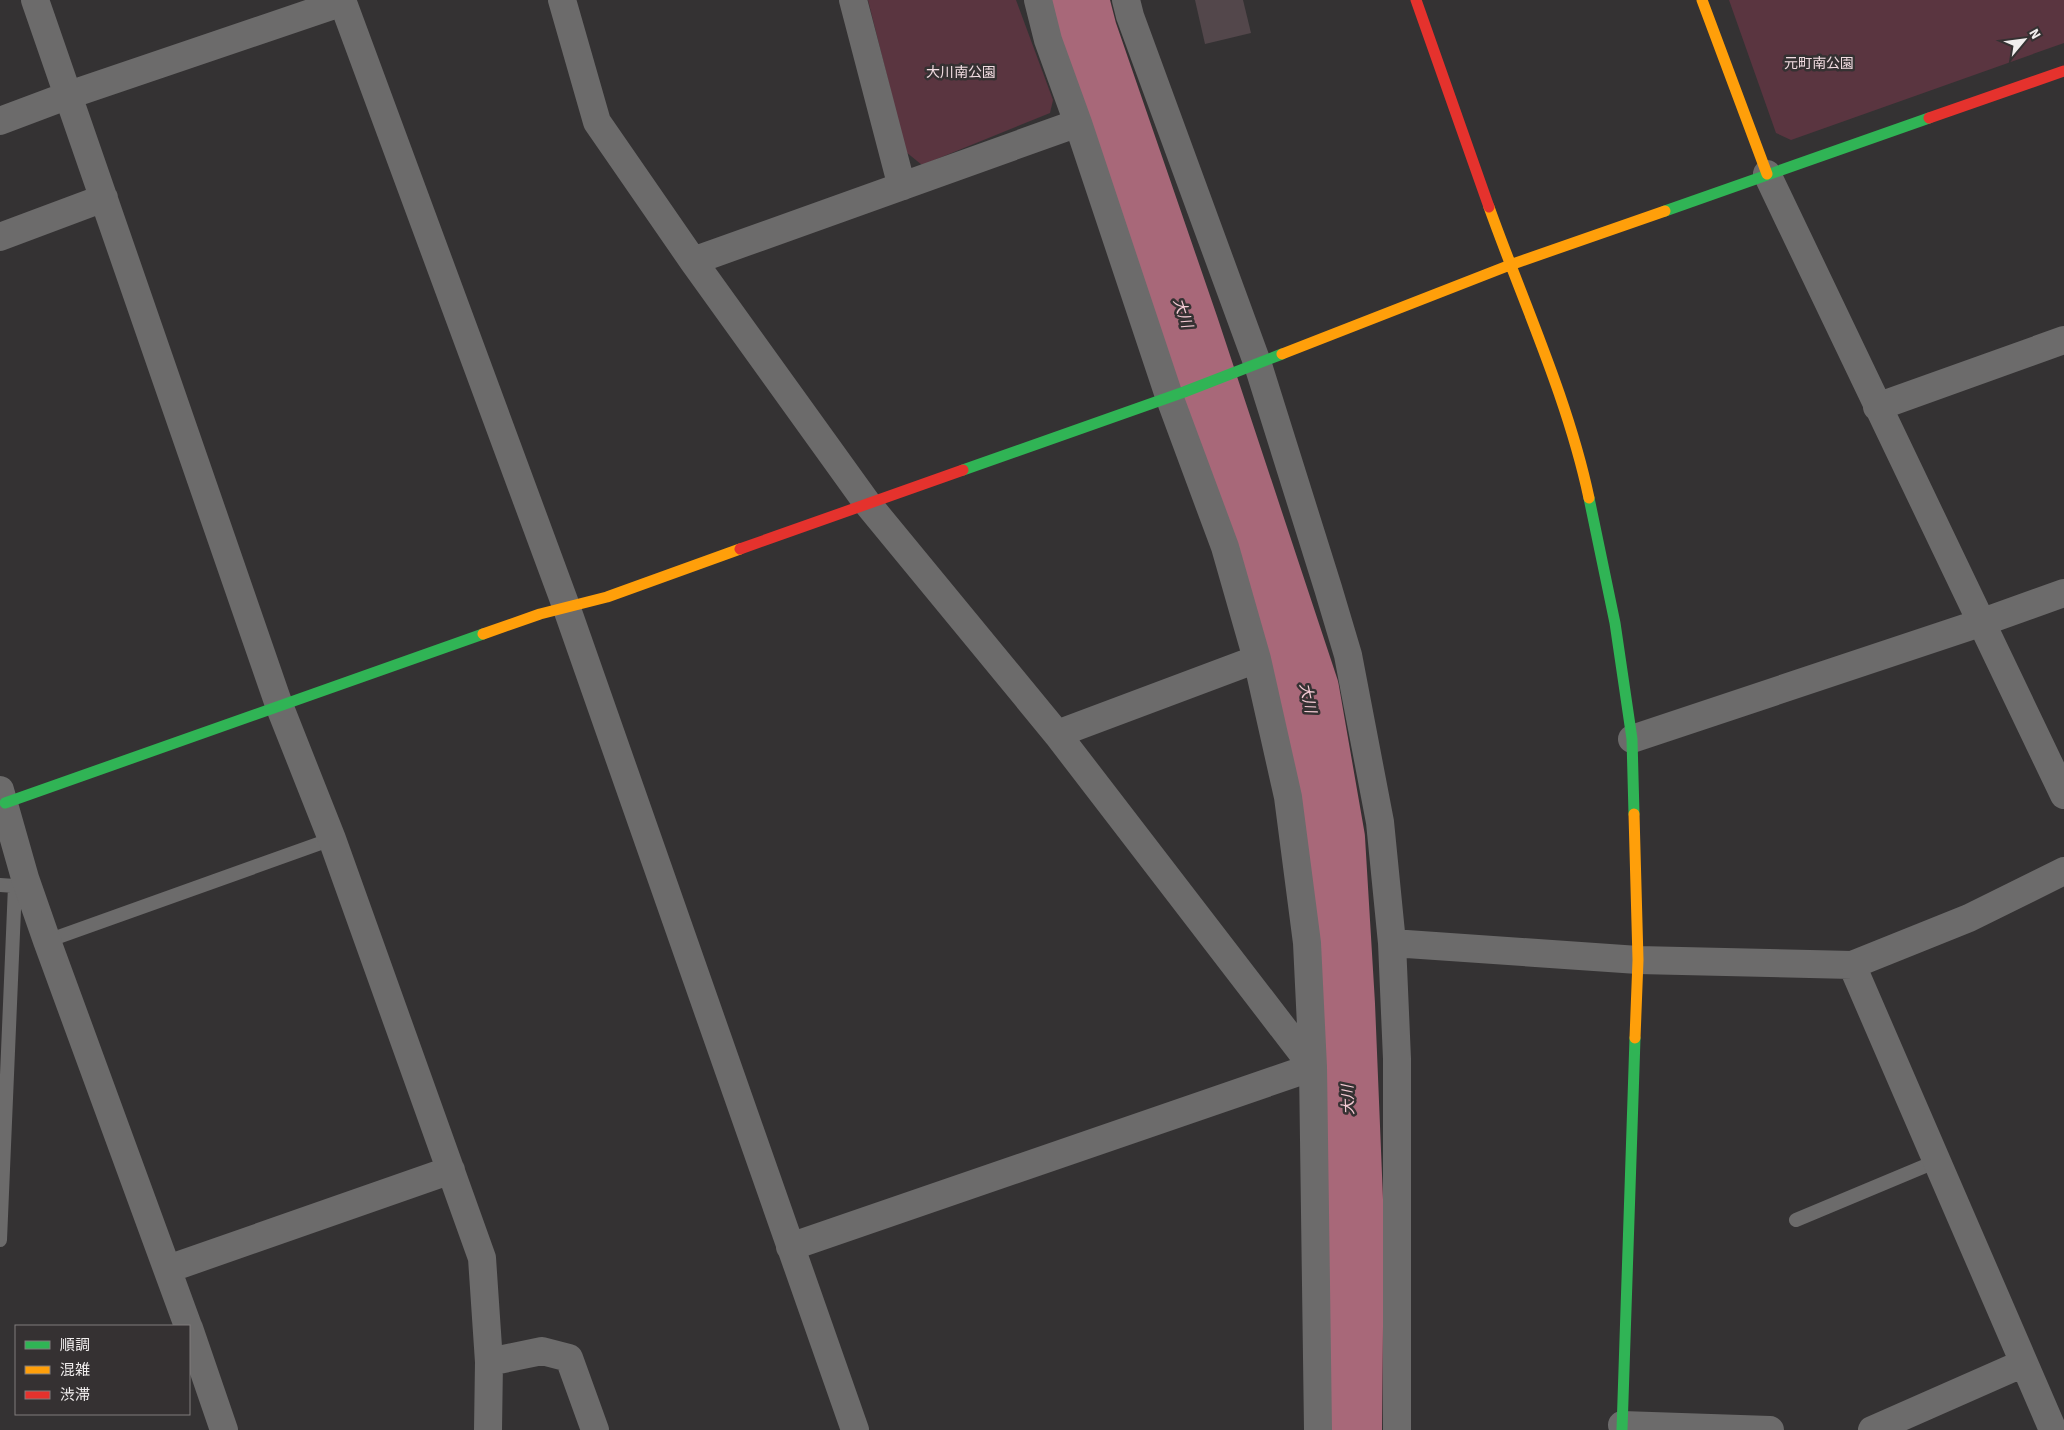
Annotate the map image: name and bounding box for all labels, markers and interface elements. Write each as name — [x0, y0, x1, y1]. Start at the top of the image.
north arrow — [1999, 15, 2049, 65]
text: N — [2023, 25, 2045, 43]
park label: 元町南公園 — [1784, 54, 1854, 74]
park label: 大川南公園 — [926, 63, 996, 83]
water label: 大川 — [1168, 296, 1198, 333]
water label: 大川 — [1294, 681, 1321, 717]
water label: 大川 — [1337, 1083, 1360, 1115]
legend — [15, 1325, 190, 1415]
text: 順調 — [60, 1335, 90, 1356]
text: 混雑 — [60, 1360, 90, 1381]
text: 渋滞 — [60, 1385, 90, 1406]

